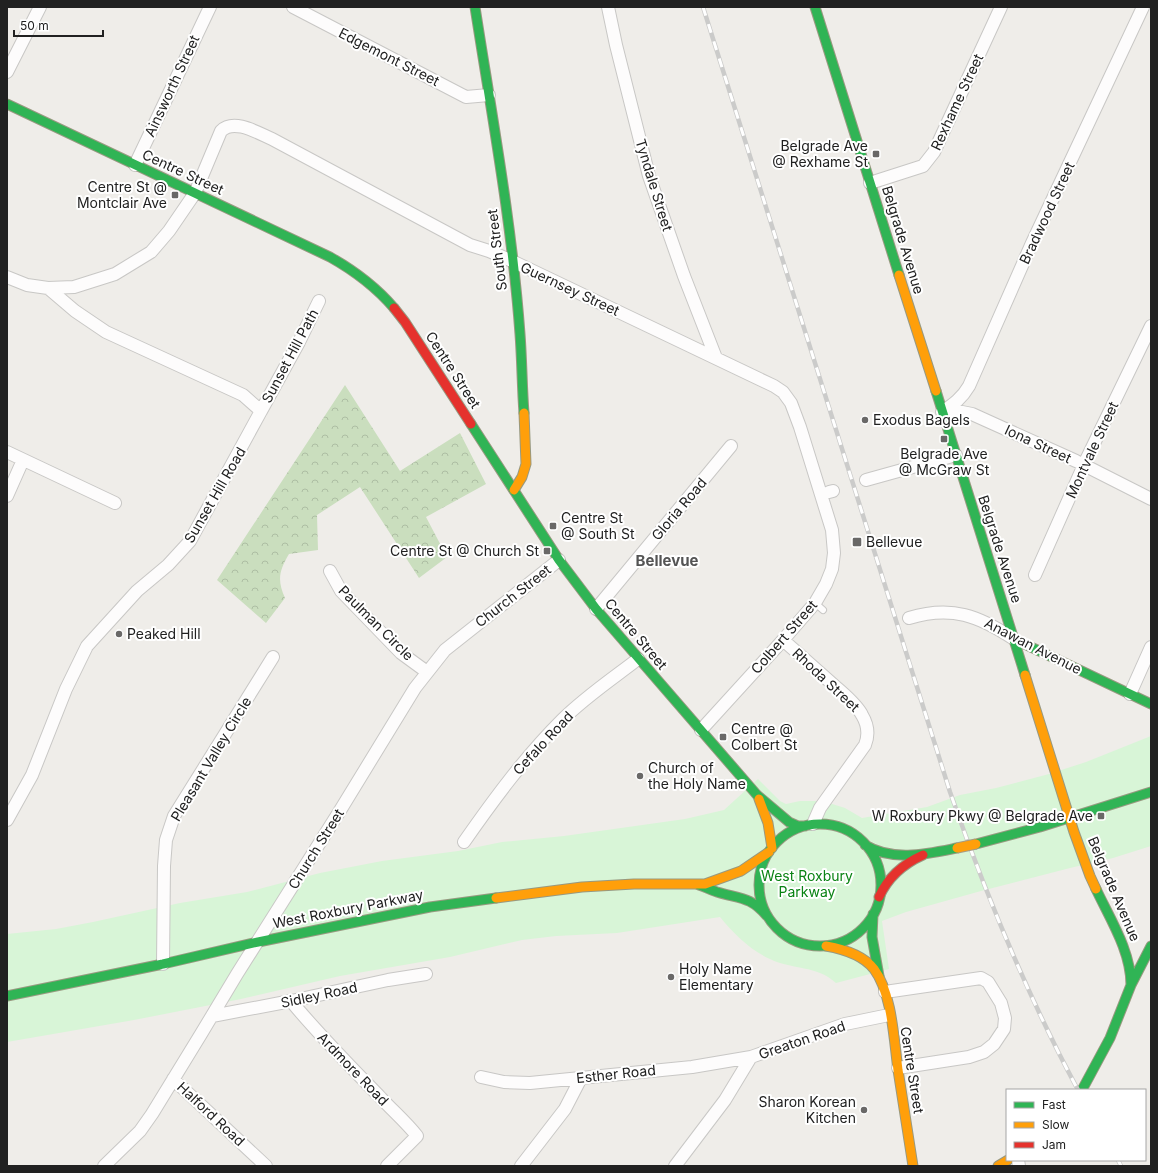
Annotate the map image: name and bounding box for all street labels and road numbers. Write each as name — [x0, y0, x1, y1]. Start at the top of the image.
street label: Edgemont Street — [336, 24, 443, 89]
street label: Ainsworth Street — [141, 32, 203, 139]
street label: Rexhame Street — [927, 51, 986, 153]
street label: Tyndale Street — [632, 137, 677, 234]
street label: Centre Street — [140, 145, 227, 198]
street label: Bradwood Street — [1015, 159, 1078, 267]
street label: Belgrade Avenue — [879, 184, 928, 296]
street label: South Street — [483, 208, 510, 292]
street label: Guernsey Street — [518, 258, 623, 319]
street label: Sunset Hill Path — [258, 306, 321, 406]
street label: Centre Street — [422, 328, 485, 412]
street label: Montvale Street — [1062, 398, 1122, 501]
street label: Iona Street — [1002, 421, 1075, 467]
street label: Sunset Hill Road — [180, 444, 249, 546]
street label: Gloria Road — [647, 474, 710, 544]
street label: Belgrade Avenue — [975, 493, 1026, 605]
street label: Church Street — [471, 560, 554, 630]
street label: Paulman Circle — [335, 582, 417, 664]
street label: Centre Street — [602, 595, 671, 673]
street label: Colbert Street — [747, 596, 821, 677]
street label: Anawan Avenue — [982, 614, 1085, 677]
street label: Rhoda Street — [789, 644, 864, 715]
street label: Pleasant Valley Circle — [167, 693, 254, 824]
street label: Cefalo Road — [509, 707, 576, 778]
street label: Church Street — [284, 805, 347, 892]
street label: Belgrade Avenue — [1085, 834, 1144, 944]
street label: West Roxbury Parkway — [271, 886, 425, 931]
street label: Sidley Road — [279, 978, 359, 1011]
street label: Greaton Road — [756, 1017, 847, 1062]
street label: Centre Street — [897, 1025, 928, 1115]
street label: Ardmore Road — [314, 1029, 392, 1109]
street label: Esther Road — [575, 1061, 657, 1086]
street label: Halford Road — [174, 1078, 249, 1149]

